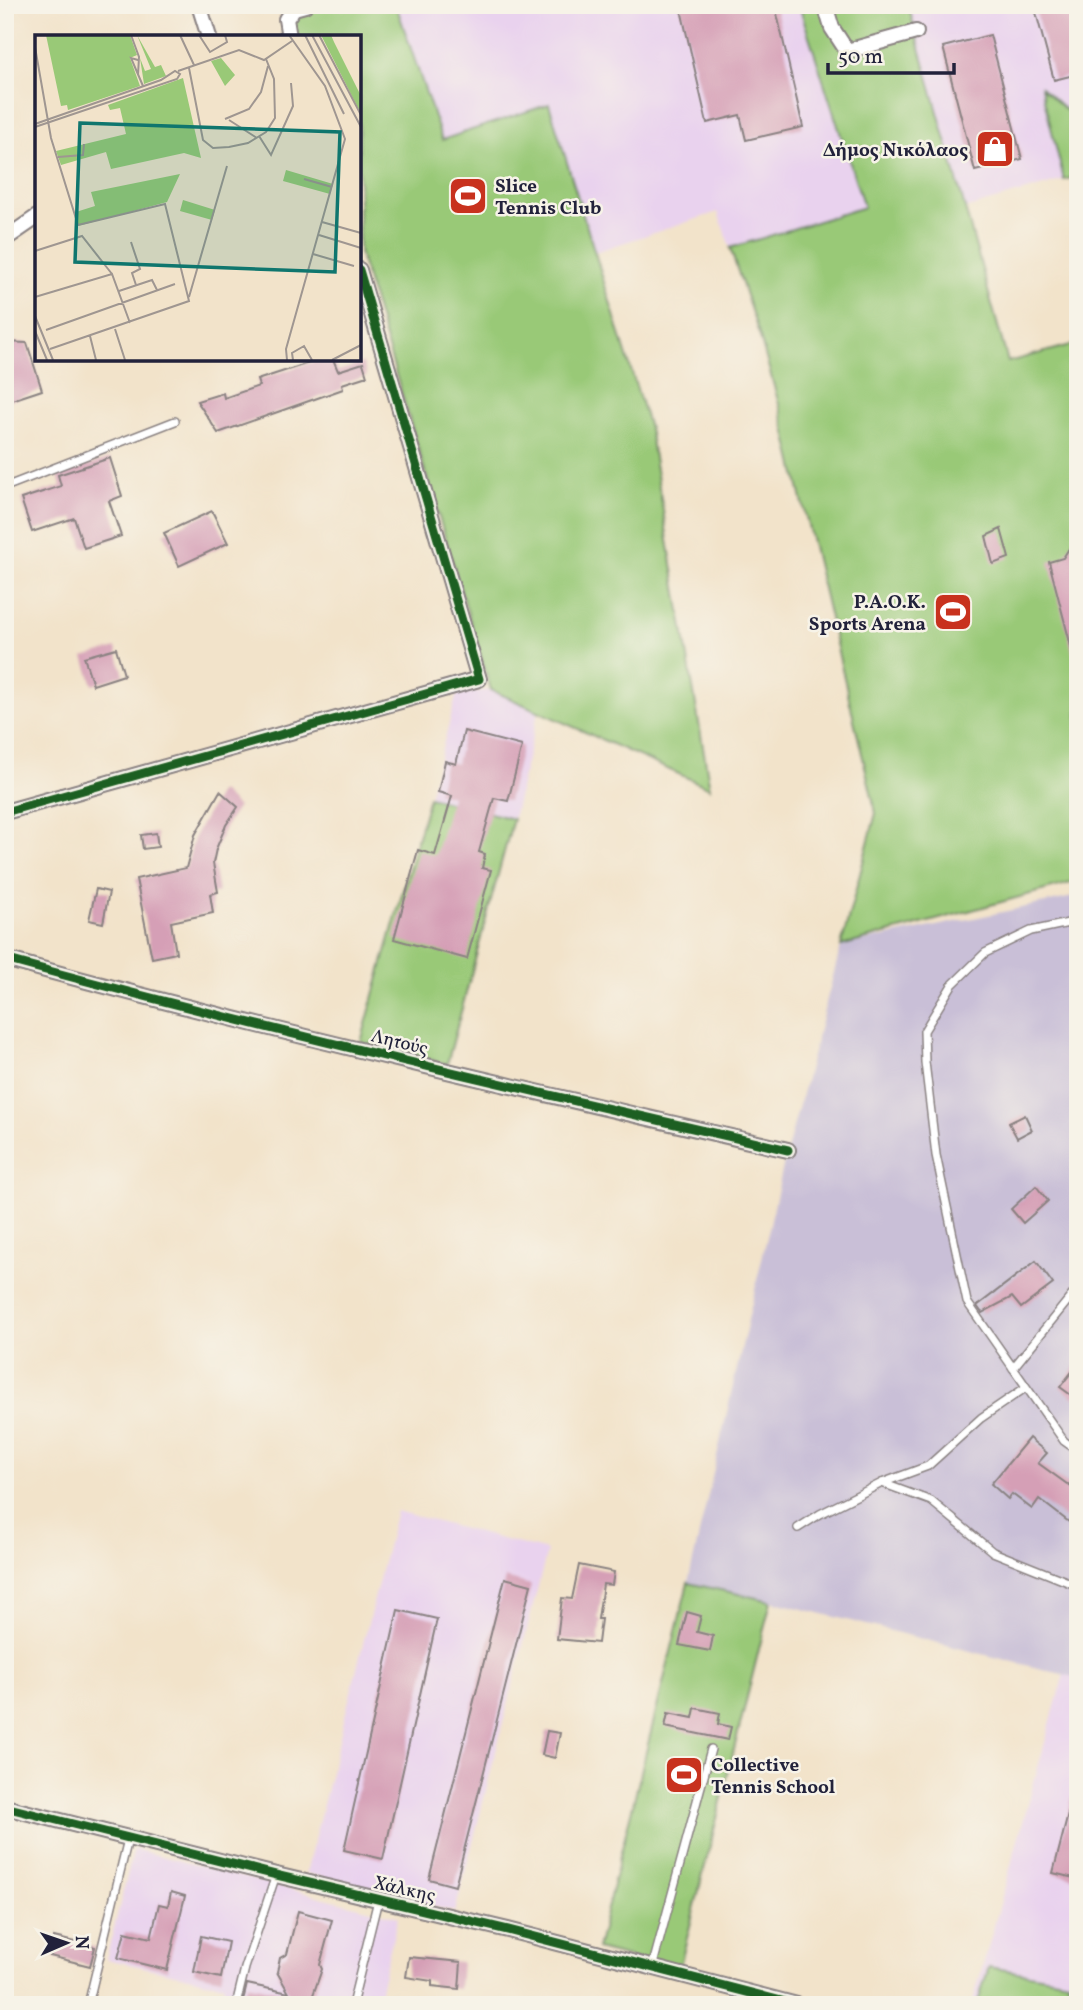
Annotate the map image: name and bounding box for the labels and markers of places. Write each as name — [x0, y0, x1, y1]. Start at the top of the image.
shop icon: Δήμος Νικόλαος — [974, 128, 1016, 170]
place label: Δήμος Νικόλαος — [823, 138, 968, 164]
place label: Slice Tennis Club — [495, 174, 602, 222]
sports icon: Slice Tennis Club — [447, 175, 489, 217]
place label: P.A.O.K. Sports Arena — [809, 590, 926, 638]
sports icon: P.A.O.K. Sports Arena — [932, 591, 974, 633]
place label: Collective Tennis School — [711, 1753, 835, 1801]
sports icon: Collective Tennis School — [663, 1754, 705, 1796]

